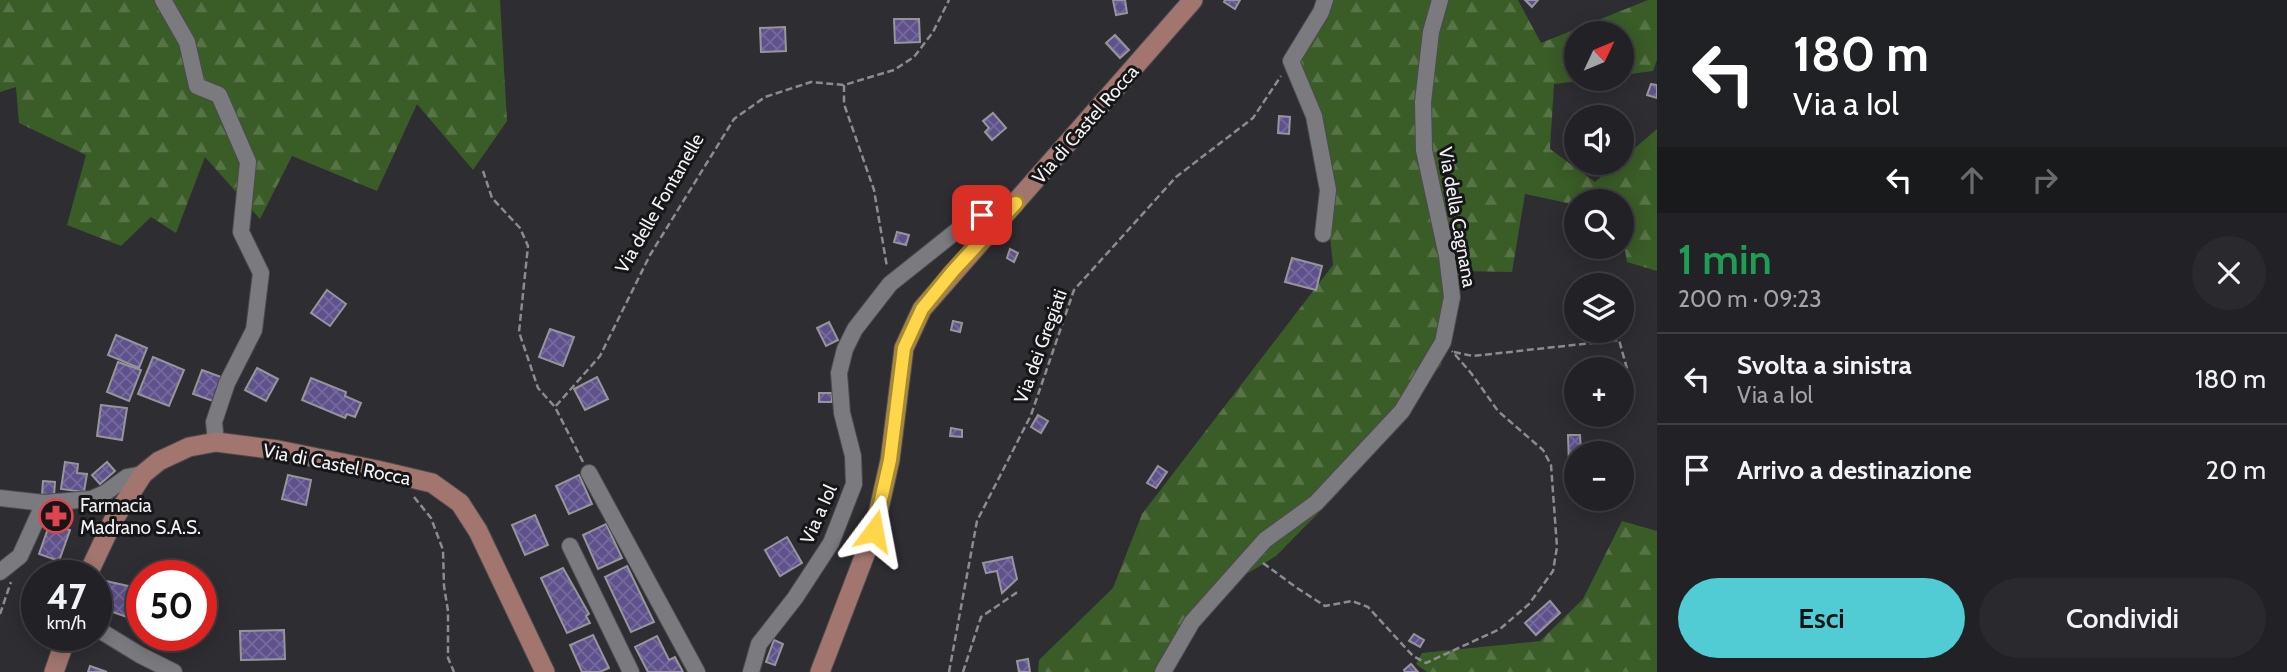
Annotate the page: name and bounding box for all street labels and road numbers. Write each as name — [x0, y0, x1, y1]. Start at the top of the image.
street label: Via di Castel Rocca — [1027, 60, 1143, 188]
street label: Via delle Fontanelle — [610, 129, 709, 277]
street label: Via della Cagnana — [1434, 145, 1481, 289]
street label: Via dei Gregiati — [1009, 286, 1072, 406]
street label: Via di Castel Rocca — [261, 439, 413, 490]
street label: Via a Iol — [795, 480, 842, 548]

